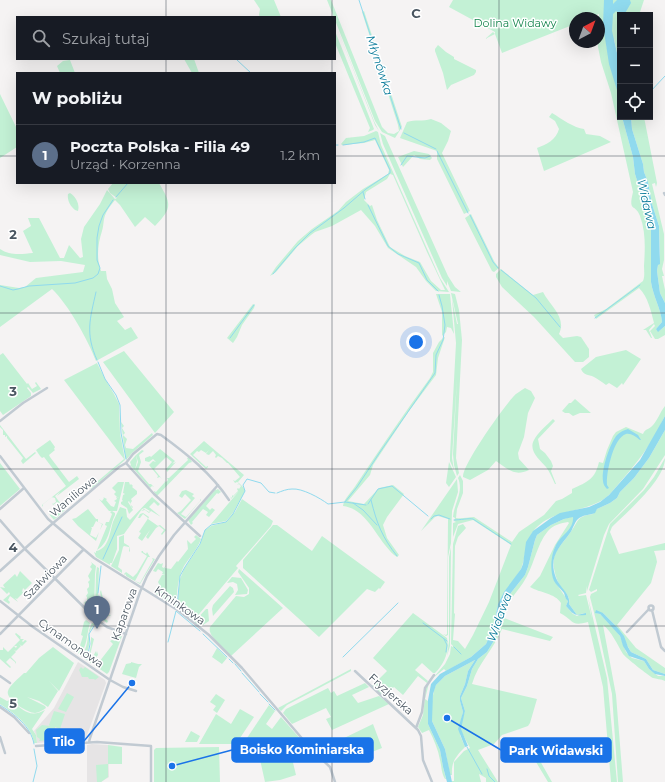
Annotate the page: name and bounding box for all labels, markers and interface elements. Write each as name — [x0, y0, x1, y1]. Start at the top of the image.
text: C — [411, 5, 421, 21]
north arrow — [569, 12, 605, 48]
map controls — [617, 12, 653, 120]
button: + — [617, 12, 653, 48]
search box — [16, 16, 336, 60]
park label: Dolina Widawy — [473, 16, 557, 30]
icon: search — [30, 27, 52, 49]
text: Szukaj tutaj — [62, 29, 150, 48]
water label: Młynówka — [363, 33, 397, 97]
button: − — [617, 48, 653, 84]
button: locate — [617, 84, 653, 120]
text: W pobliżu — [32, 88, 122, 108]
text: Poczta Polska - Filia 49 — [70, 137, 250, 156]
text: 1 — [42, 147, 48, 163]
text: 1.2 km — [280, 147, 320, 163]
text: Urząd · Korzenna — [70, 156, 181, 172]
water label: Widawa — [634, 178, 660, 230]
text: 2 — [9, 226, 17, 242]
your location — [406, 332, 426, 352]
text: 3 — [8, 383, 17, 399]
street label: Waniliowa — [47, 472, 99, 520]
text: 4 — [9, 539, 18, 555]
street label: Szałwiowa — [20, 552, 70, 602]
street label: Kminkowa — [152, 582, 208, 628]
street label: Kaparowa — [108, 586, 140, 642]
water label: Widawa — [483, 591, 515, 643]
pin: 1 — [84, 596, 110, 629]
street label: Cynamonowa — [36, 615, 106, 671]
street label: Fryzjerska — [366, 670, 416, 718]
text: 5 — [9, 695, 17, 711]
callout: Tilo — [45, 729, 84, 753]
text: Tilo — [53, 734, 75, 749]
callout: Boisko Kominiarska — [232, 738, 373, 762]
callout: Park Widawski — [501, 738, 611, 762]
text: Boisko Kominiarska — [240, 742, 364, 757]
text: Park Widawski — [509, 743, 603, 758]

